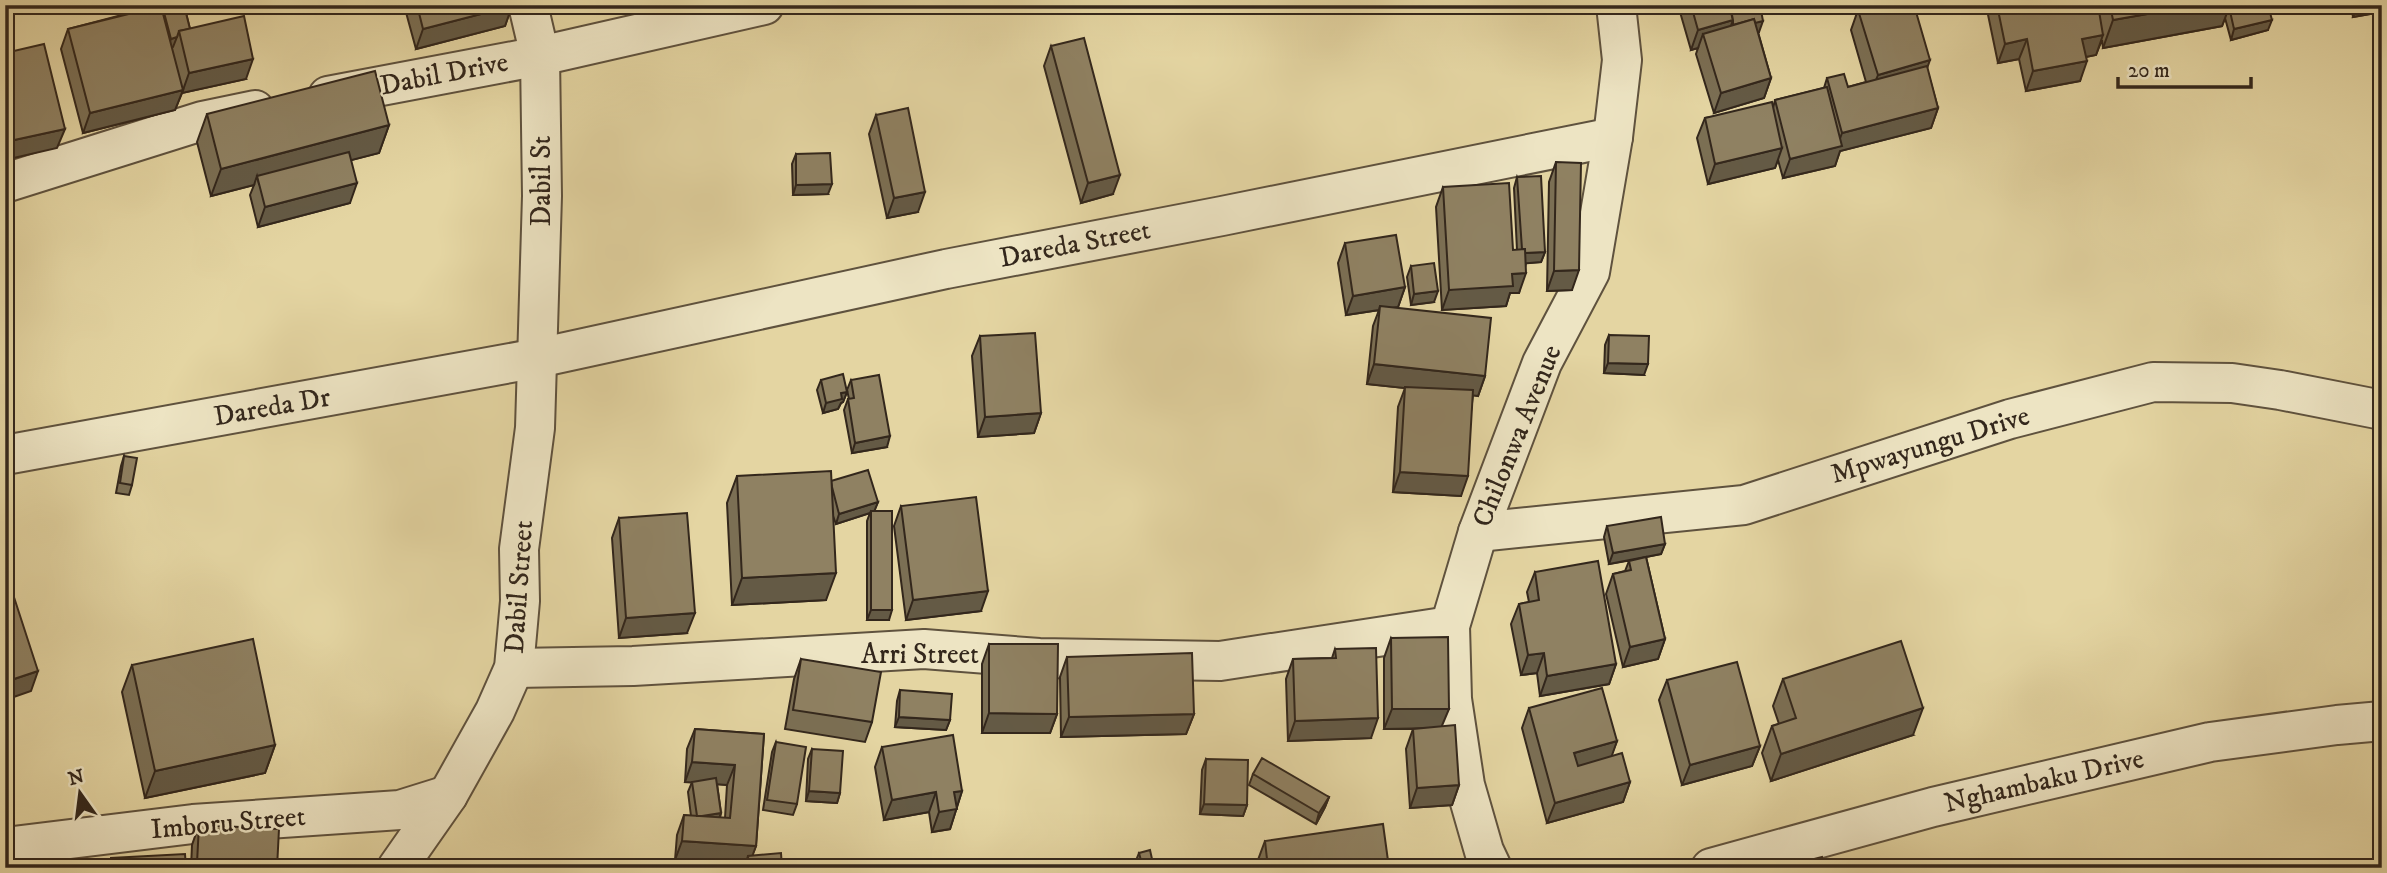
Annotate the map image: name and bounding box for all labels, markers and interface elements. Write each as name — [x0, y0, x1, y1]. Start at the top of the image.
street label: Dabil Drive — [377, 44, 511, 104]
scale bar — [2118, 46, 2250, 90]
text: 20 m — [2128, 58, 2170, 84]
street label: Dabil St — [524, 135, 559, 227]
street label: Dareda Street — [997, 212, 1153, 276]
street label: Chilonwa Avenue — [1465, 340, 1569, 532]
street label: Dareda Dr — [211, 379, 334, 434]
street label: Mpwayungu Drive — [1826, 398, 2034, 492]
street label: Dabil Street — [497, 519, 541, 655]
street label: Arri Street — [861, 637, 979, 672]
street label: Nghambaku Drive — [1941, 741, 2147, 821]
north arrow — [46, 758, 116, 828]
text: N — [66, 765, 87, 791]
street label: Imboru Street — [149, 799, 307, 847]

